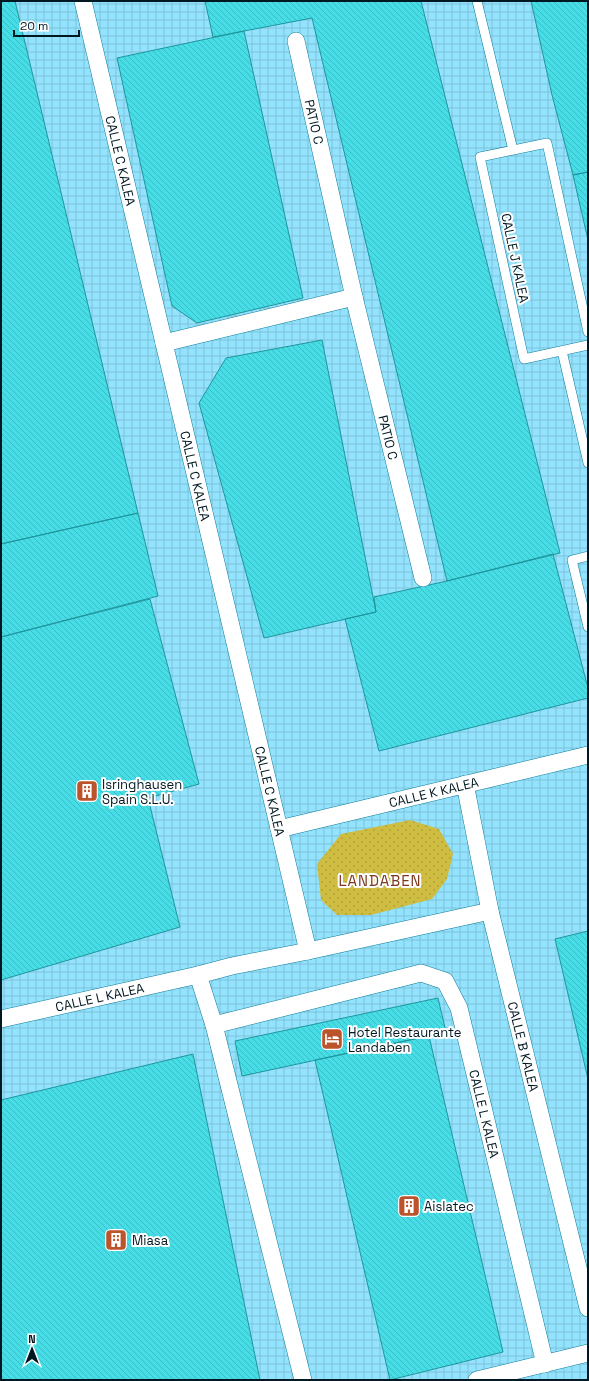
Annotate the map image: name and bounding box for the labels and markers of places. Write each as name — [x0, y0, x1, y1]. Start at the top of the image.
place label: Isringhausen Spain S.L.U. — [102, 776, 182, 808]
building icon: Isringhausen Spain S.L.U. — [74, 778, 100, 804]
place label: Hotel Restaurante Landaben — [348, 1024, 461, 1056]
hotel icon: Hotel Restaurante Landaben — [319, 1026, 345, 1052]
building icon: Aislatec — [396, 1193, 422, 1219]
place label: Aislatec — [424, 1198, 474, 1215]
building icon: Miasa — [103, 1227, 129, 1253]
place label: Miasa — [132, 1232, 169, 1249]

